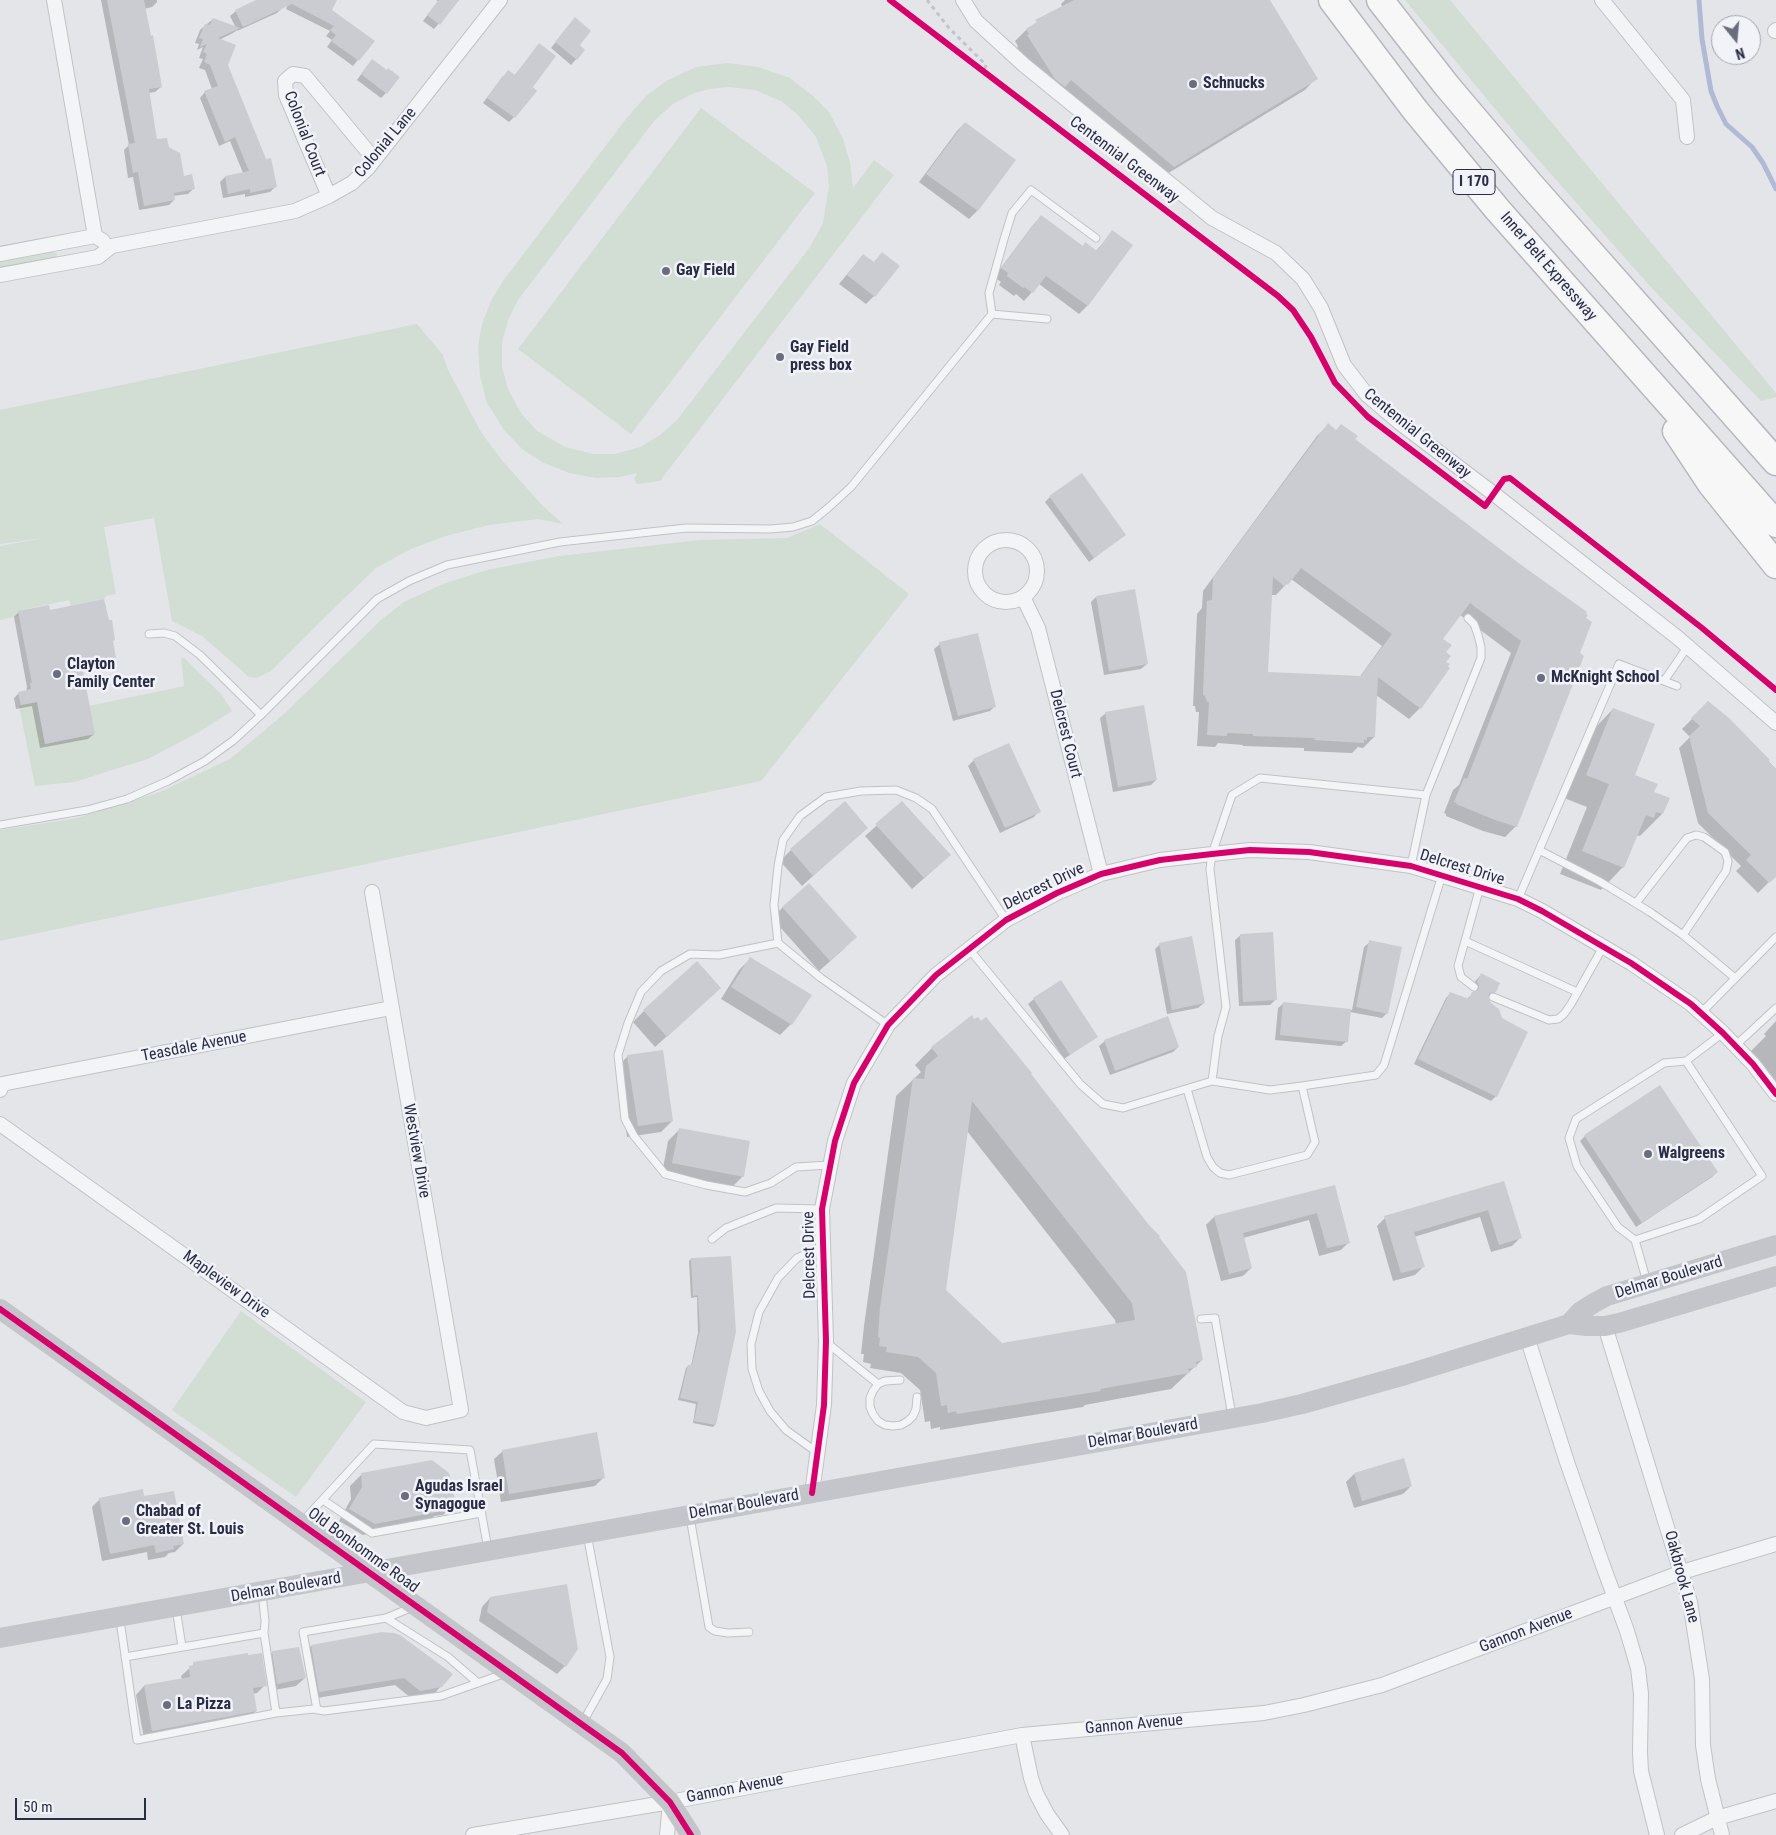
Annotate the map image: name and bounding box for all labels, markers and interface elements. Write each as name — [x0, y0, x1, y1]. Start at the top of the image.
north arrow — [1711, 15, 1761, 65]
text: N — [1734, 44, 1747, 62]
place label: Schnucks — [1203, 74, 1265, 94]
marker: Schnucks — [1187, 78, 1199, 90]
street label: Colonial Court — [279, 89, 329, 179]
street label: Colonial Lane — [351, 104, 421, 182]
street label: Centennial Greenway — [1065, 113, 1183, 207]
road number: I 170 — [1453, 170, 1495, 194]
street label: Inner Belt Expressway — [1495, 209, 1601, 325]
place label: Gay Field — [676, 261, 735, 281]
marker: Gay Field — [660, 265, 672, 277]
place label: Gay Field press box — [790, 338, 852, 376]
marker: Gay Field press box — [774, 351, 786, 363]
street label: Centennial Greenway — [1360, 385, 1474, 483]
place label: Clayton Family Center — [67, 655, 155, 693]
marker: Clayton Family Center — [51, 668, 63, 680]
place label: McKnight School — [1551, 668, 1660, 688]
marker: McKnight School — [1535, 672, 1547, 684]
street label: Delcrest Court — [1045, 688, 1085, 780]
street label: Delcrest Drive — [1417, 846, 1507, 890]
street label: Delcrest Drive — [1000, 859, 1088, 915]
street label: Teasdale Avenue — [140, 1027, 248, 1067]
street label: Westview Drive — [398, 1102, 434, 1200]
place label: Walgreens — [1658, 1144, 1725, 1164]
marker: Walgreens — [1642, 1148, 1654, 1160]
street label: Delcrest Drive — [800, 1211, 820, 1299]
street label: Mapleview Drive — [179, 1247, 273, 1323]
street label: Delmar Boulevard — [1613, 1253, 1725, 1303]
street label: Delmar Boulevard — [1087, 1415, 1199, 1453]
place label: Agudas Israel Synagogue — [415, 1477, 503, 1515]
street label: Delmar Boulevard — [688, 1486, 800, 1524]
marker: Agudas Israel Synagogue — [399, 1490, 411, 1502]
place label: Chabad of Greater St. Louis — [136, 1502, 244, 1540]
street label: Old Bonhomme Road — [304, 1504, 422, 1598]
marker: Chabad of Greater St. Louis — [120, 1515, 132, 1527]
street label: Oakbrook Lane — [1659, 1529, 1703, 1625]
street label: Delmar Boulevard — [230, 1569, 342, 1607]
street label: Gannon Avenue — [1477, 1604, 1575, 1658]
place label: La Pizza — [177, 1695, 231, 1715]
marker: La Pizza — [161, 1699, 173, 1711]
street label: Gannon Avenue — [1084, 1711, 1184, 1739]
street label: Gannon Avenue — [685, 1770, 785, 1808]
scale bar — [18, 1788, 149, 1820]
text: 50 m — [23, 1798, 53, 1816]

